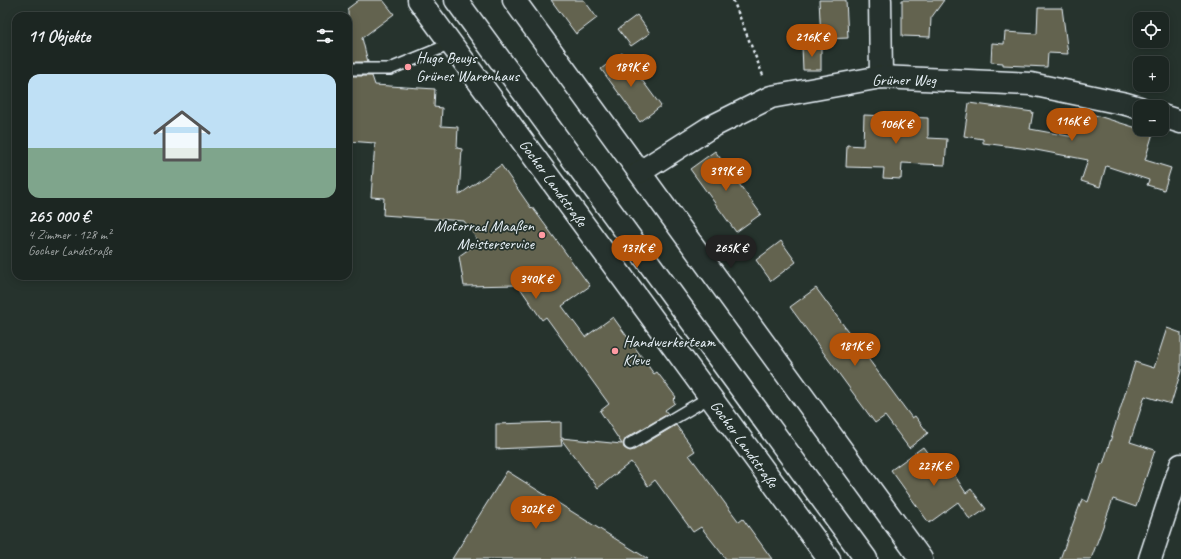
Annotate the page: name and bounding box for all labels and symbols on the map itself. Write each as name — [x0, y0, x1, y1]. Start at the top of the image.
pin: 216K € — [779, 24, 845, 58]
place label: Hugo Beuys Grünes Warenhaus — [416, 48, 520, 86]
pin: 189K € — [598, 54, 664, 88]
marker: Hugo Beuys Grünes Warenhaus — [403, 62, 413, 72]
street label: Grüner Weg — [872, 70, 937, 90]
pin: 116K € — [1039, 108, 1105, 142]
pin: 106K € — [863, 111, 929, 145]
street label: Gocher Landstraße — [515, 135, 592, 232]
pin: 399K € — [693, 158, 759, 192]
place label: Motorrad Maaßen Meisterservice — [434, 216, 536, 254]
marker: Motorrad Maaßen Meisterservice — [537, 230, 547, 240]
pin: 137K € — [604, 235, 670, 269]
pin: 265K € — [698, 235, 764, 269]
pin: 340K € — [503, 266, 569, 300]
place label: Handwerkerteam Kleve — [623, 332, 716, 370]
pin: 181K € — [822, 333, 888, 367]
marker: Handwerkerteam Kleve — [610, 346, 620, 356]
street label: Gocher Landstraße — [706, 396, 783, 493]
pin: 227K € — [901, 453, 967, 487]
pin: 302K € — [503, 496, 569, 530]

